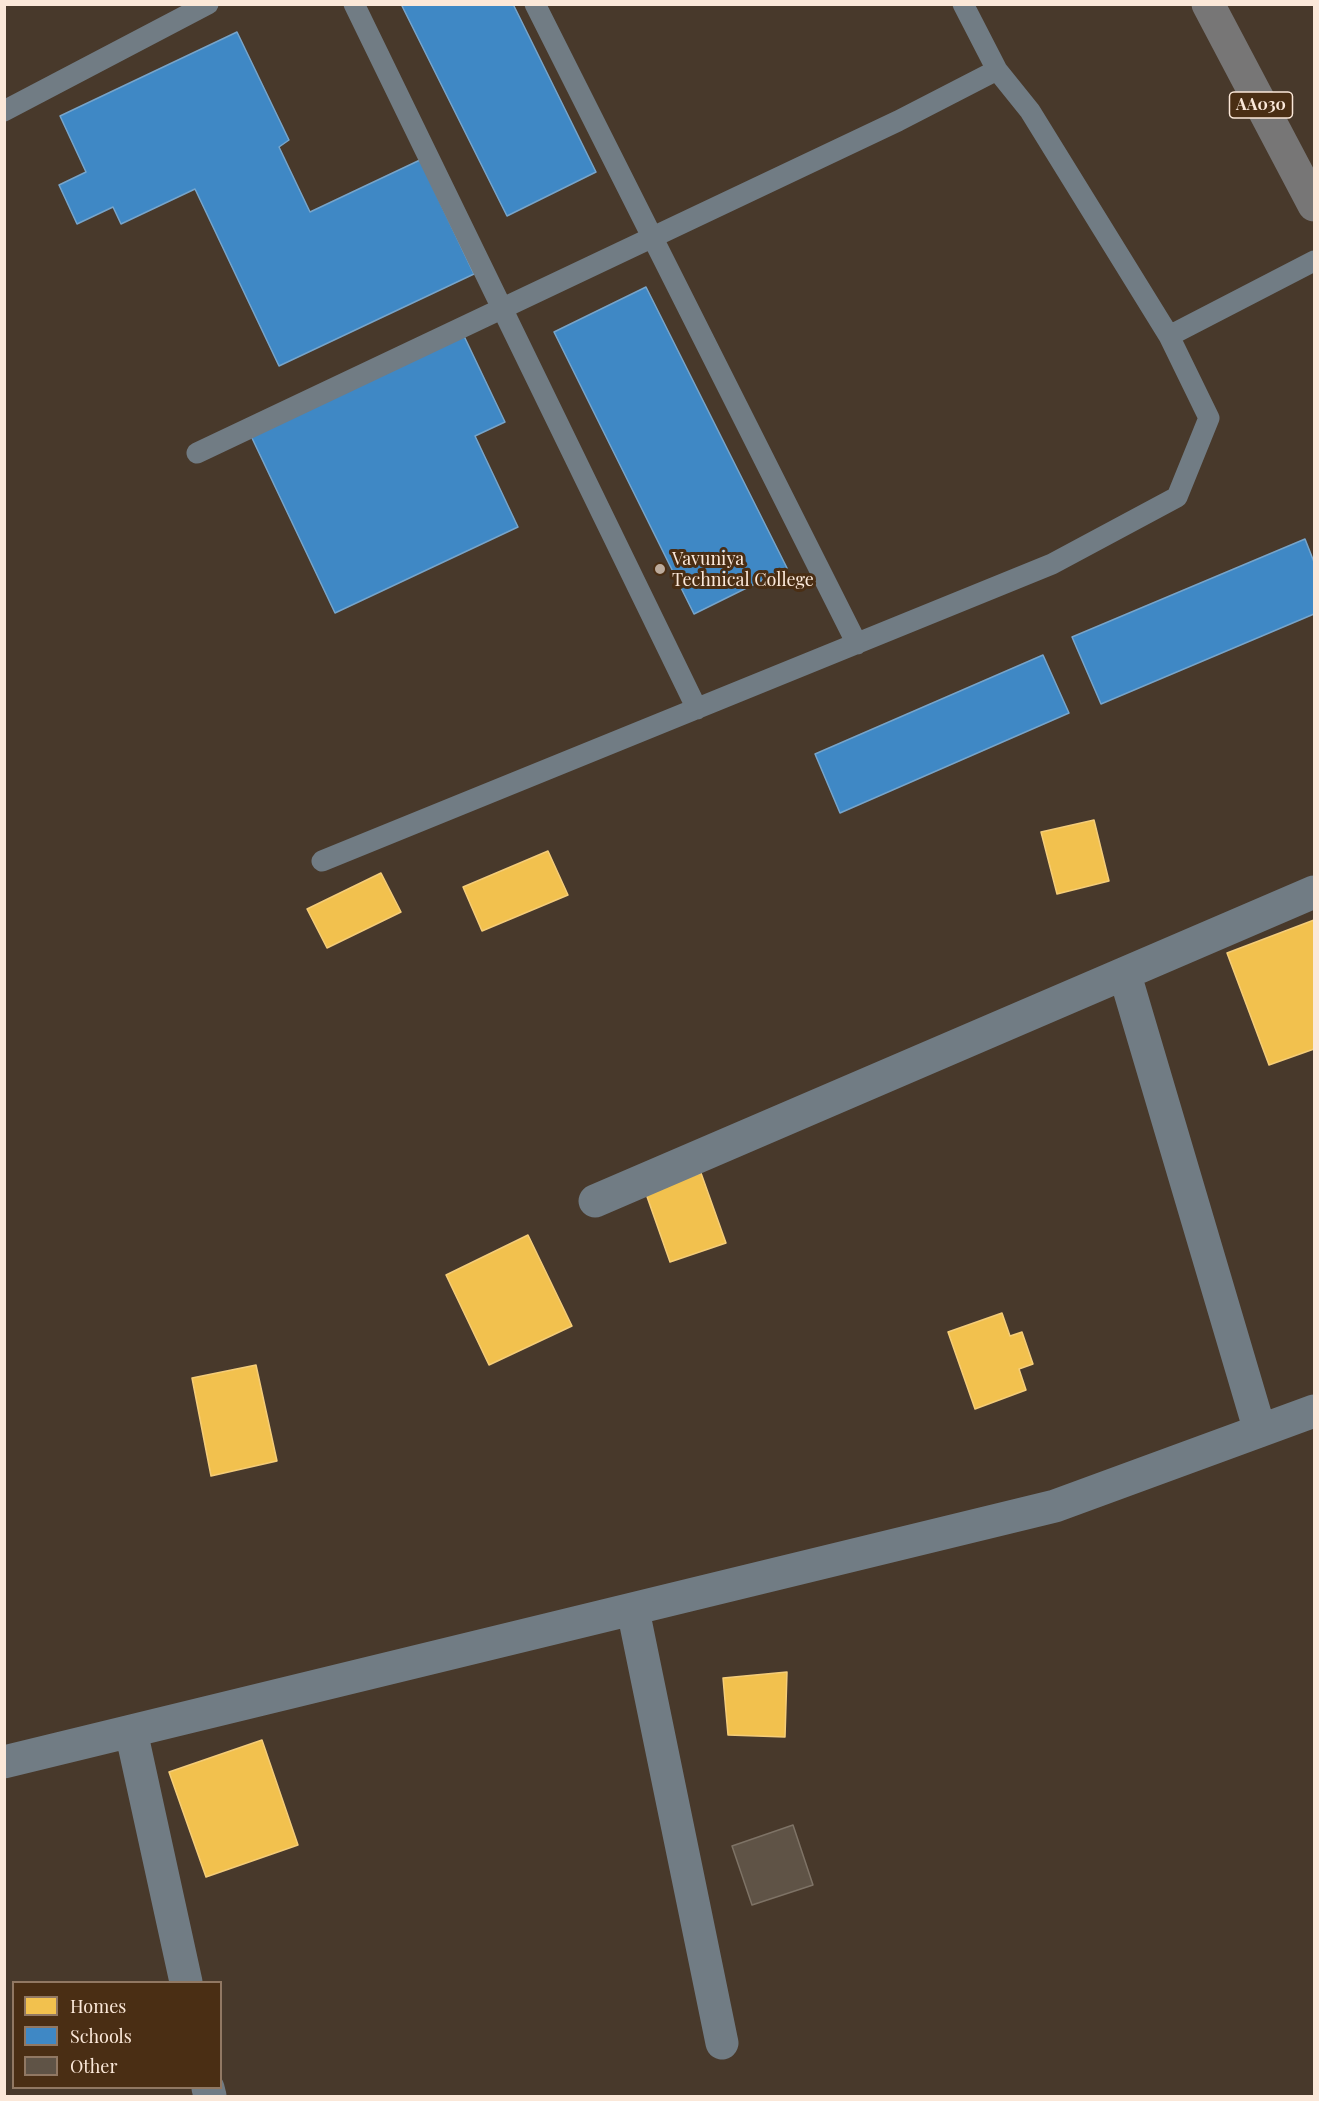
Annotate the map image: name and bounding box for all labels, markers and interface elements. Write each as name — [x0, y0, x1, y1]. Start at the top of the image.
road number: AA030 — [1230, 92, 1292, 118]
place label: Vavuniya Technical College — [672, 548, 814, 590]
marker: Vavuniya Technical College — [653, 562, 667, 576]
legend — [12, 1981, 222, 2089]
text: Homes — [70, 1994, 126, 2018]
text: Schools — [70, 2024, 132, 2048]
text: Other — [70, 2054, 117, 2078]

